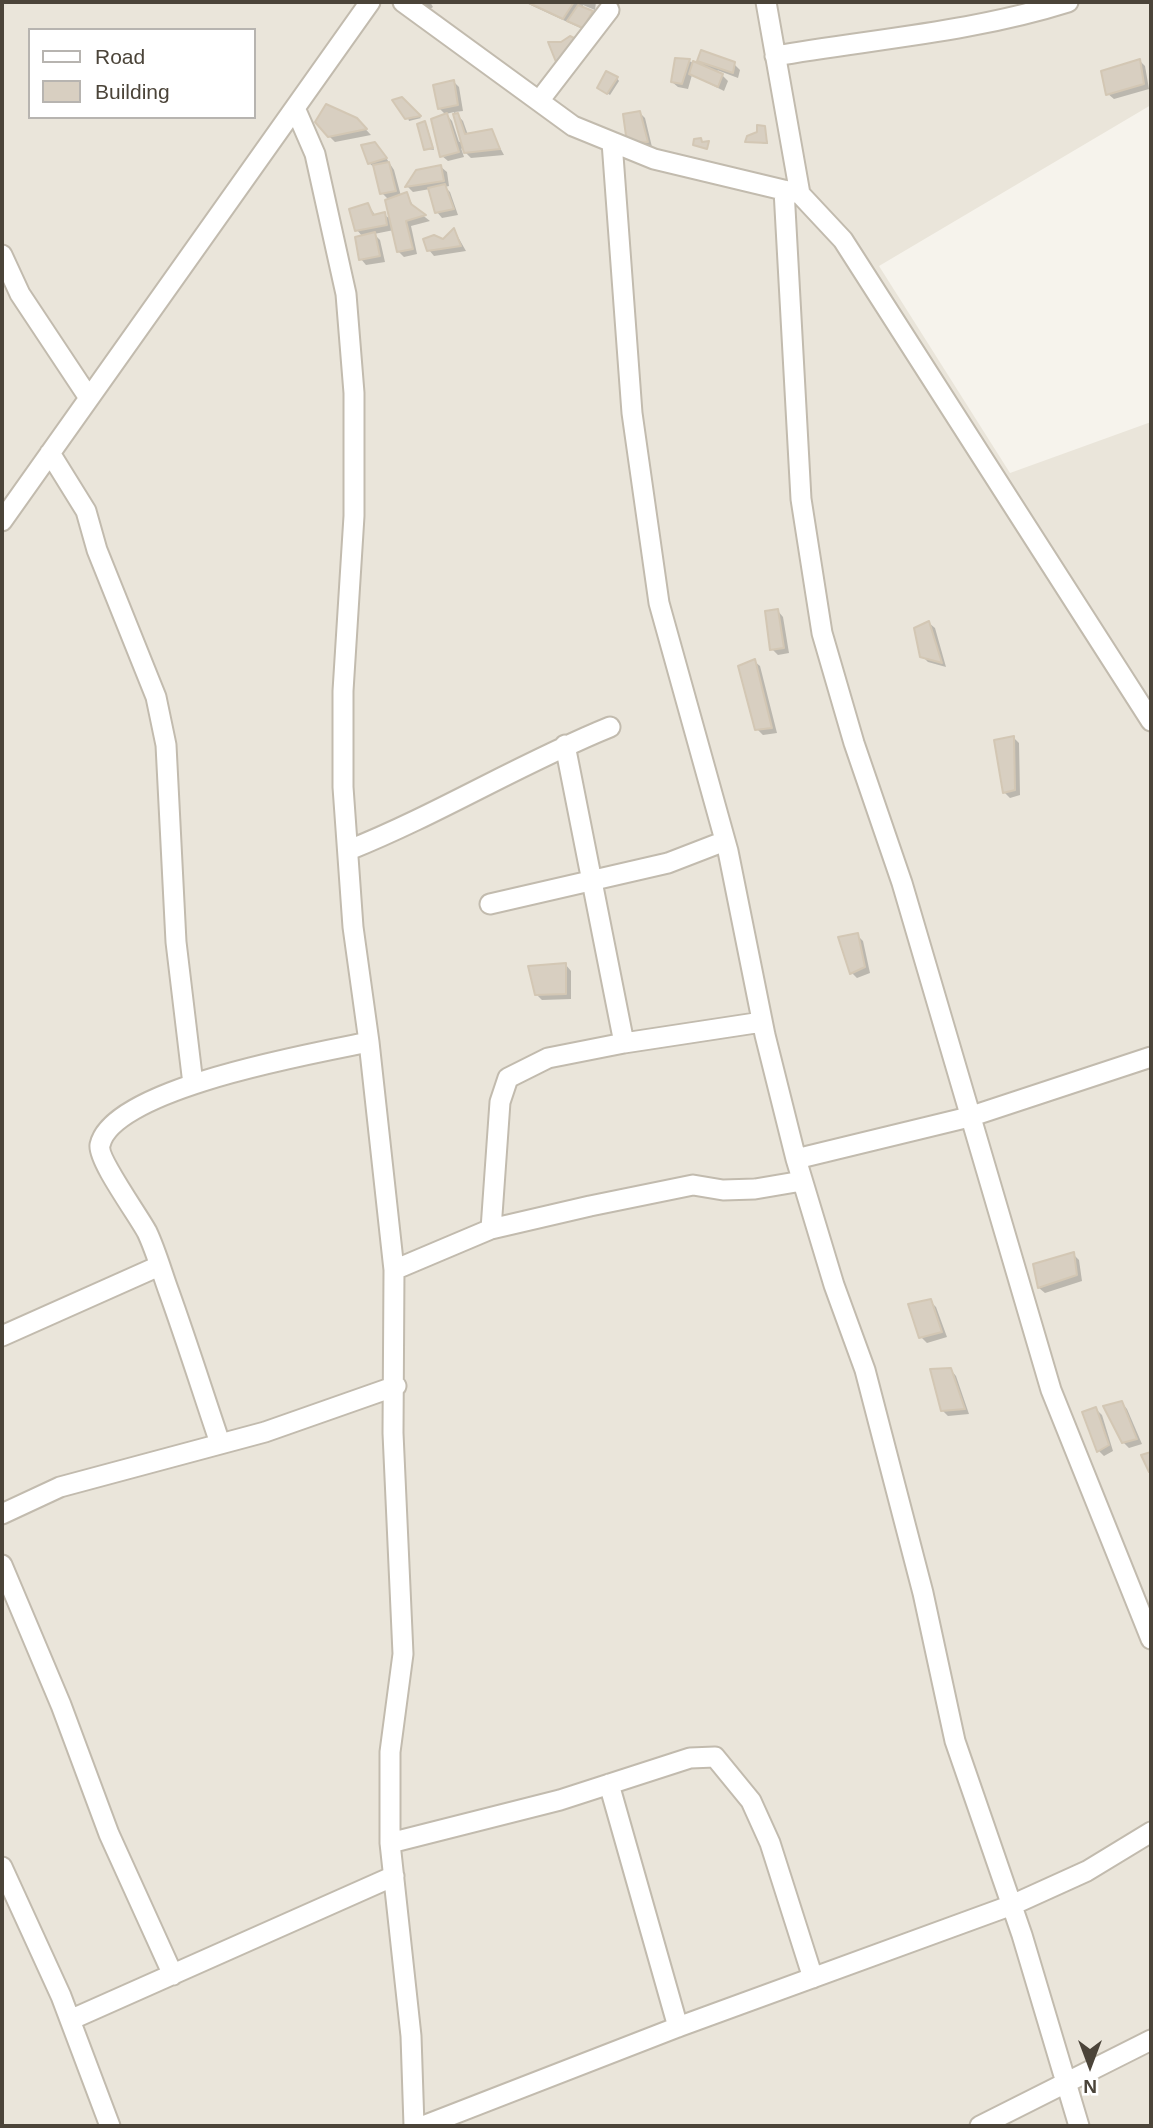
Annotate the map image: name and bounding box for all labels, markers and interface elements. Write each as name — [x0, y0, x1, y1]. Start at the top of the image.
legend — [28, 28, 256, 119]
text: Road — [95, 45, 145, 68]
text: Building — [95, 80, 170, 103]
north arrow — [1055, 2030, 1125, 2100]
text: N — [1083, 2076, 1097, 2097]

